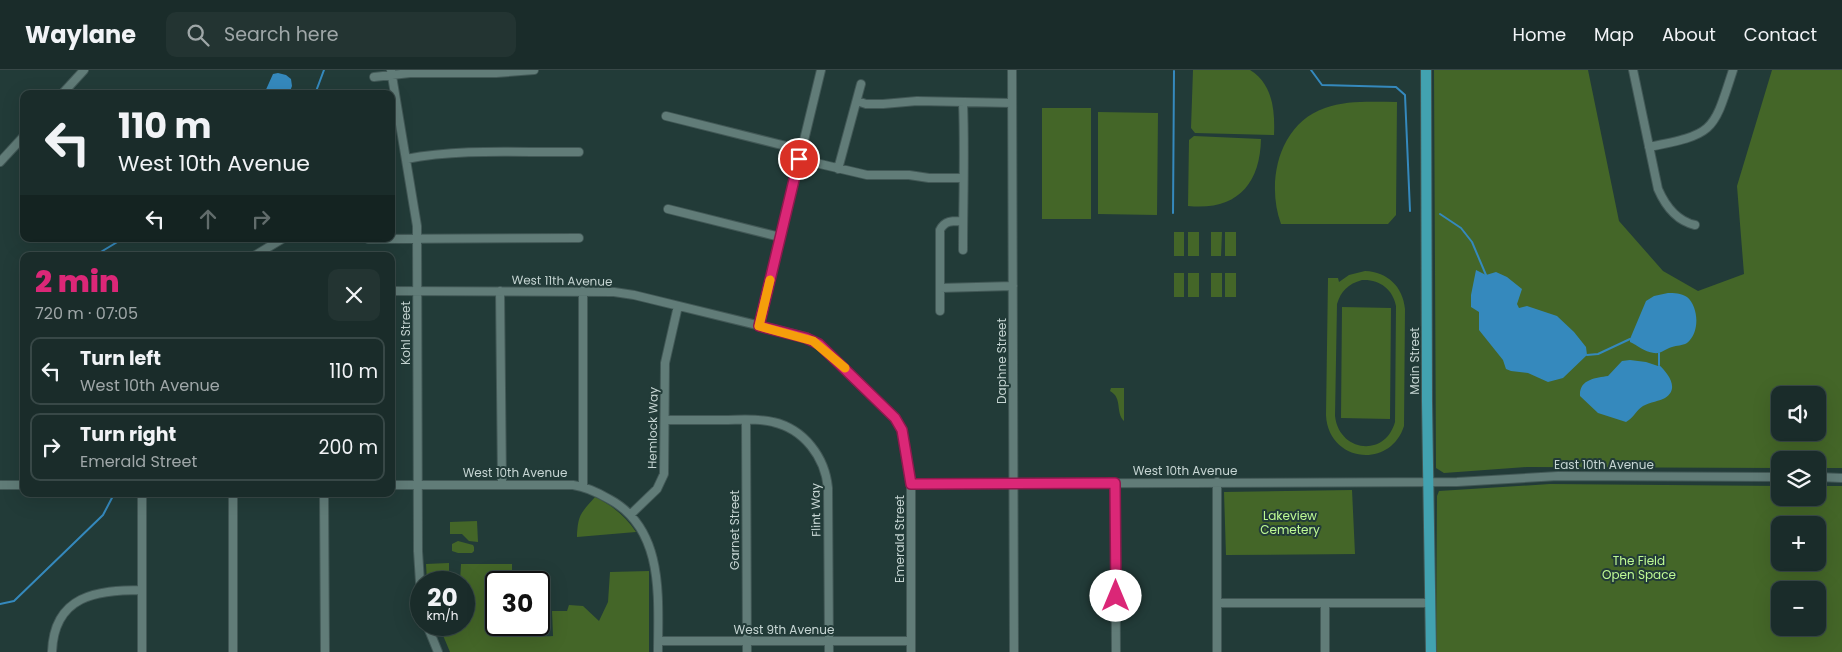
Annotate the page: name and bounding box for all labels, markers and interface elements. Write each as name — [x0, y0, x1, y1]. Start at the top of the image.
search box — [166, 12, 516, 57]
text: Waylane — [25, 18, 136, 51]
icon: search — [184, 21, 212, 49]
text: Search here — [224, 21, 339, 48]
text: Home — [1512, 22, 1566, 47]
text: Map — [1594, 22, 1634, 47]
text: About — [1662, 22, 1716, 47]
text: Contact — [1744, 22, 1817, 47]
text: 110 m — [118, 101, 212, 150]
icon: left — [35, 110, 100, 175]
pin — [778, 138, 820, 180]
icon: arrive — [785, 145, 813, 173]
text: West 10th Avenue — [118, 148, 310, 179]
icon: left — [141, 205, 169, 233]
icon: ahead — [194, 205, 222, 233]
icon: right — [247, 205, 275, 233]
text: 2 min — [35, 260, 120, 303]
button: close — [328, 269, 380, 321]
street label: West 11th Avenue — [511, 271, 613, 290]
street label: Kohl Street — [397, 301, 414, 365]
text: 720 m · 07:05 — [35, 302, 138, 325]
street label: Daphne Street — [993, 318, 1010, 404]
street label: Main Street — [1406, 327, 1423, 395]
text: Turn left — [80, 345, 161, 372]
icon: left — [37, 357, 65, 385]
text: 110 m — [329, 358, 378, 385]
text: West 10th Avenue — [80, 374, 220, 397]
map controls — [1771, 386, 1826, 636]
button: sound — [1771, 386, 1826, 441]
street label: Hemlock Way — [643, 387, 662, 469]
text: Turn right — [80, 421, 176, 448]
icon: right — [37, 433, 65, 461]
text: 200 m — [319, 434, 378, 461]
text: Emerald Street — [80, 450, 197, 473]
button: layers — [1771, 451, 1826, 506]
street label: East 10th Avenue — [1554, 456, 1654, 473]
street label: West 10th Avenue — [1133, 462, 1237, 479]
street label: West 10th Avenue — [463, 464, 567, 481]
street label: Flint Way — [807, 483, 824, 537]
street label: Garnet Street — [726, 490, 743, 570]
street label: Emerald Street — [891, 495, 908, 583]
park label: Lakeview Cemetery — [1260, 507, 1320, 538]
button: + — [1771, 516, 1826, 571]
park label: The Field Open Space — [1602, 552, 1676, 583]
position arrow — [1089, 569, 1141, 621]
speed limit sign: 30 — [485, 571, 550, 636]
text: 20 — [427, 580, 458, 615]
button: − — [1771, 581, 1826, 636]
text: km/h — [427, 607, 458, 624]
street label: West 9th Avenue — [734, 621, 834, 638]

